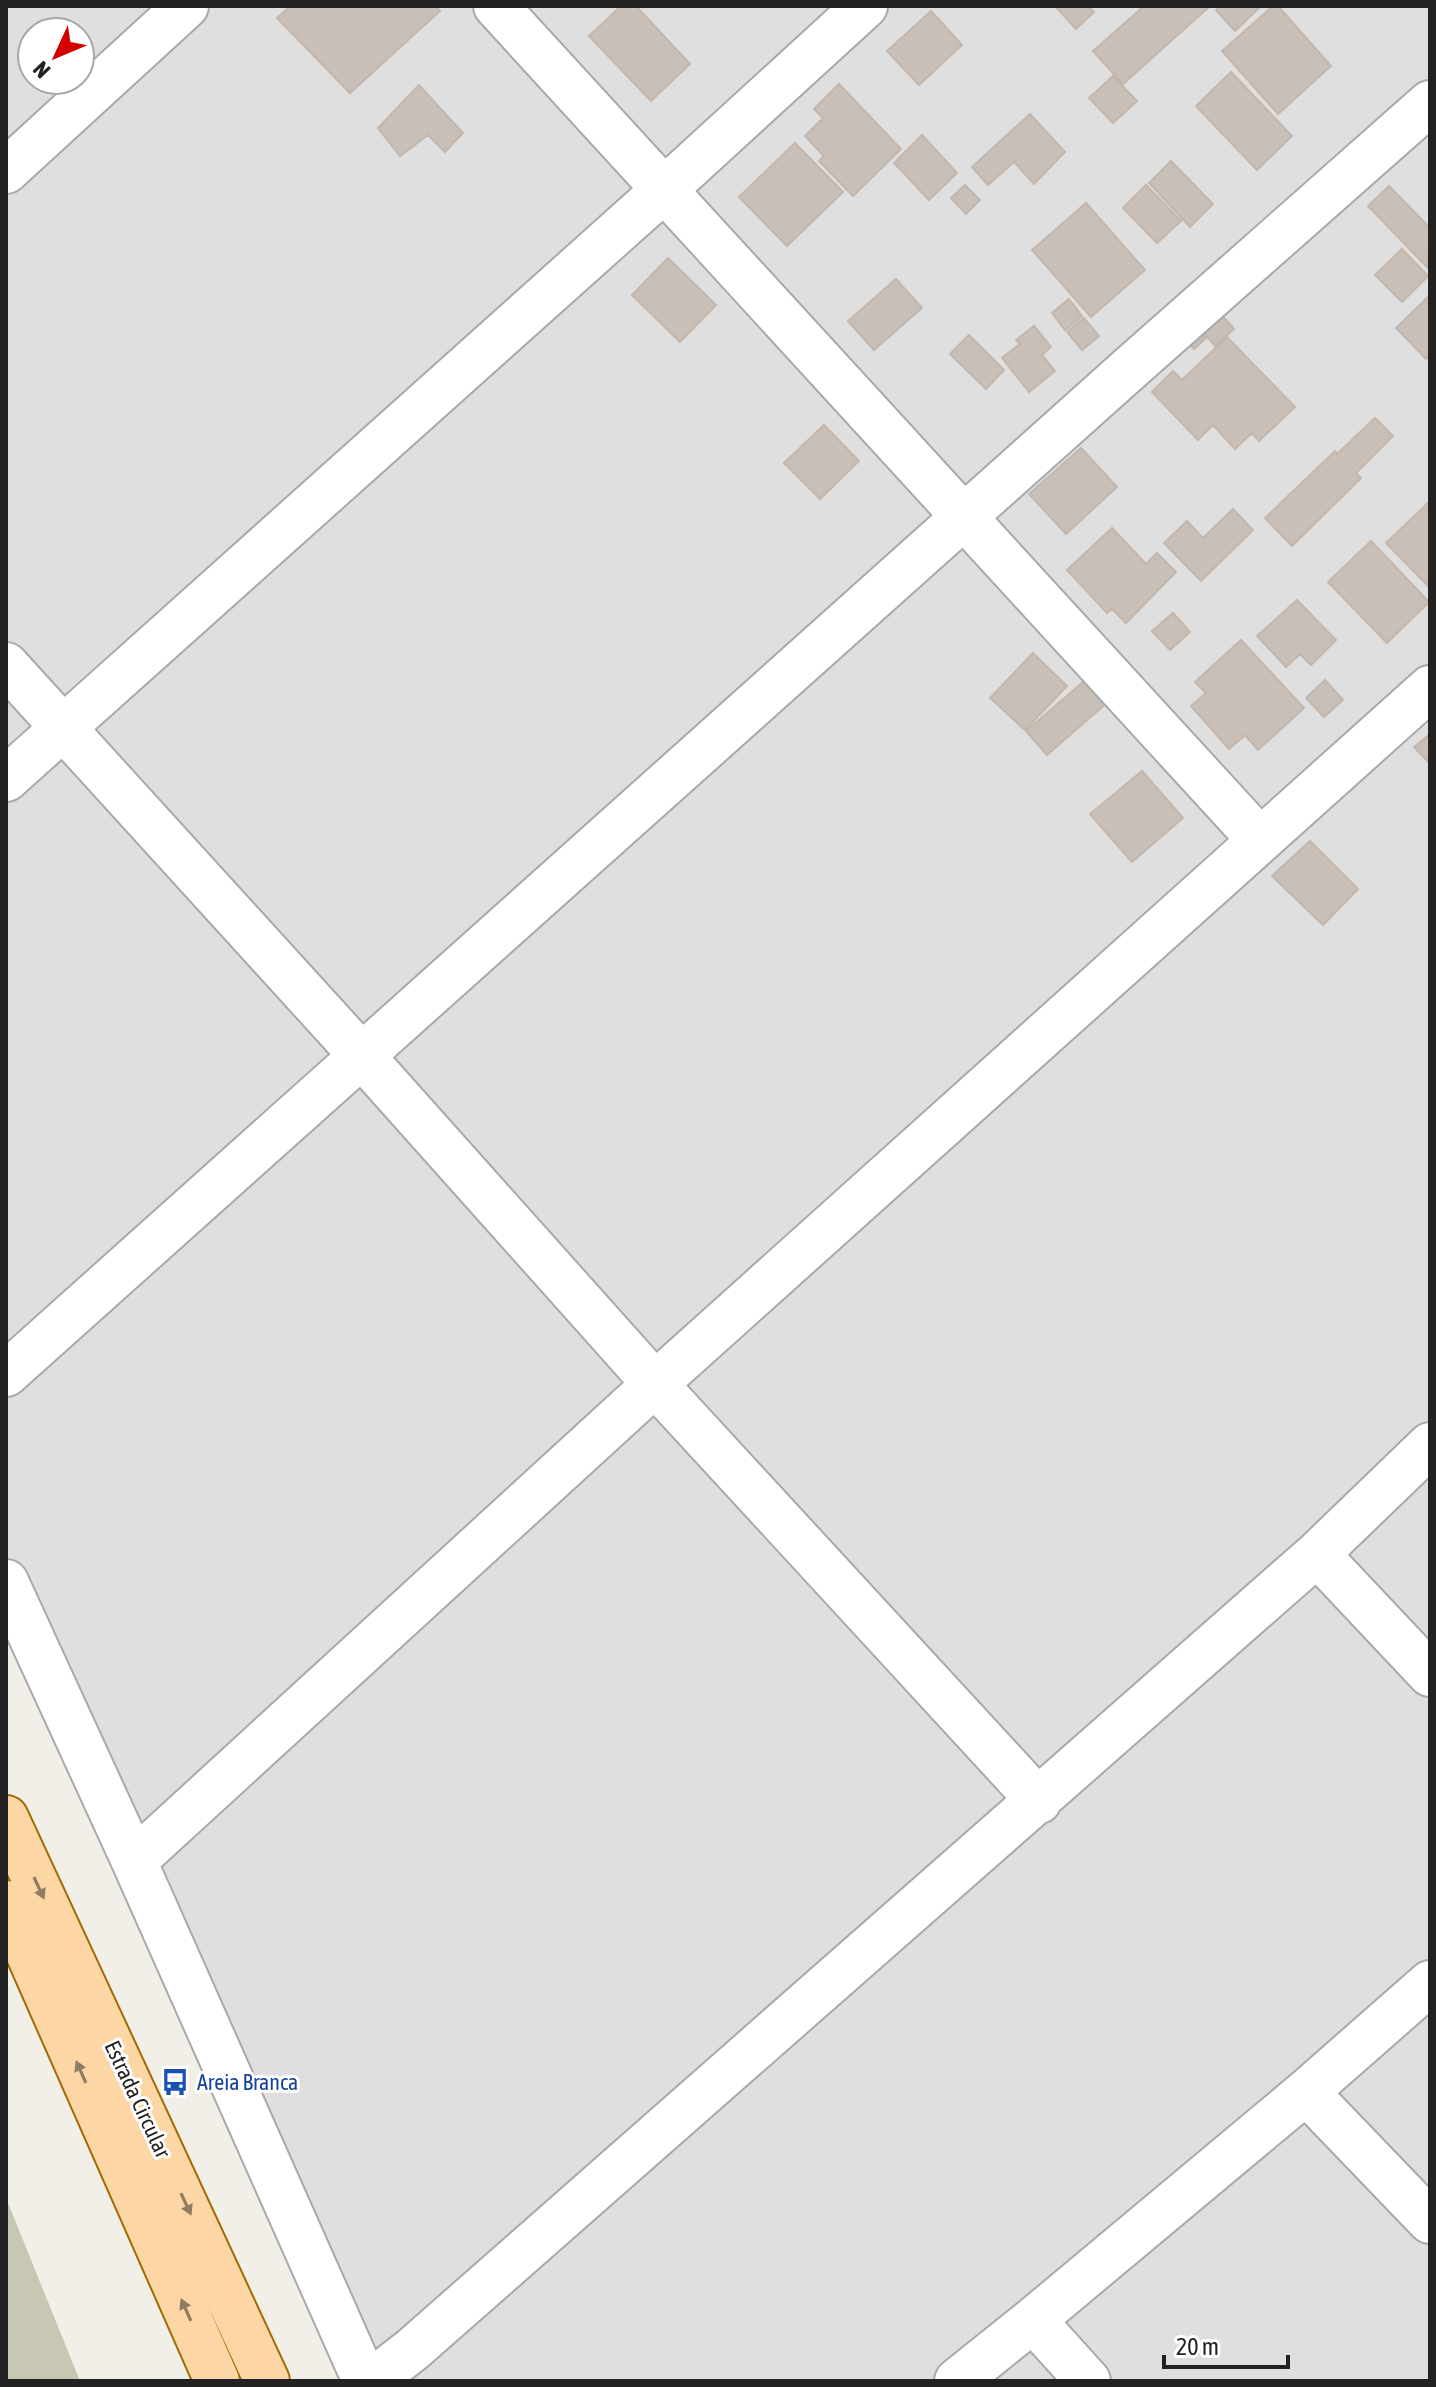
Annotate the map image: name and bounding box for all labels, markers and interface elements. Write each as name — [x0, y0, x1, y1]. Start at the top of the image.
north arrow — [16, 16, 96, 96]
text: N — [28, 56, 55, 84]
one-way arrow — [32, 1877, 46, 1900]
street label: Estrada Circular — [100, 2036, 177, 2162]
one-way arrow — [74, 2060, 87, 2084]
bus stop icon: Areia Branca — [160, 2067, 190, 2097]
place label: Areia Branca — [197, 2069, 298, 2095]
one-way arrow — [179, 2193, 193, 2216]
one-way arrow — [179, 2298, 192, 2321]
scale bar — [1164, 2319, 1288, 2369]
text: 20 m — [1176, 2333, 1219, 2360]

